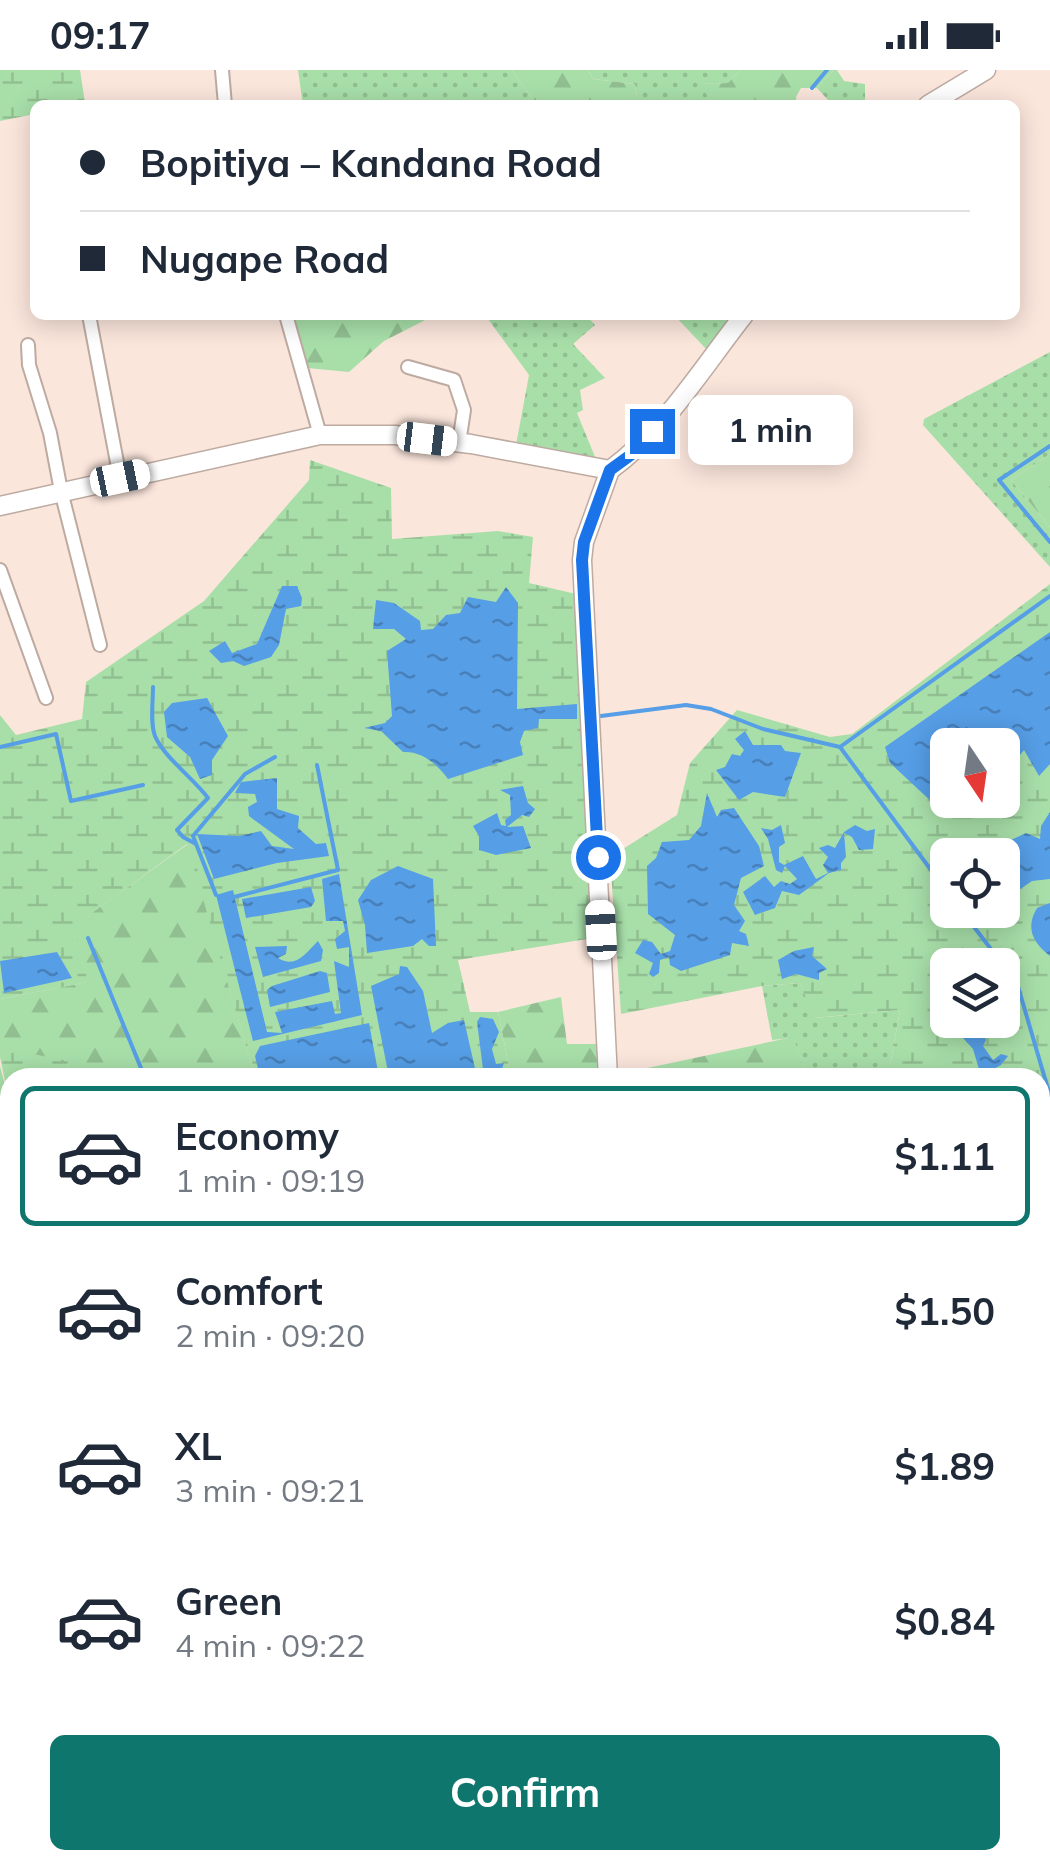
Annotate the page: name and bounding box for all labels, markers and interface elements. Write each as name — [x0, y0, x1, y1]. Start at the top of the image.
text: 09:17 — [50, 11, 151, 59]
text: Bopitiya – Kandana Road — [140, 139, 602, 187]
text: Nugape Road — [140, 235, 389, 283]
callout: 1 min — [687, 396, 852, 466]
route end — [630, 409, 675, 454]
text: 1 min — [728, 410, 813, 450]
car — [395, 420, 459, 458]
car — [88, 457, 152, 499]
north arrow — [930, 728, 1020, 818]
map controls — [930, 728, 1020, 1038]
route start — [576, 835, 621, 880]
button: locate — [930, 838, 1020, 928]
car — [584, 899, 618, 961]
button: layers — [930, 948, 1020, 1038]
icon: car — [55, 1111, 145, 1201]
text: Economy — [175, 1112, 339, 1160]
text: $1.11 — [894, 1132, 995, 1180]
text: 1 min · 09:19 — [175, 1160, 365, 1200]
icon: car — [55, 1266, 145, 1356]
text: Comfort — [175, 1267, 323, 1315]
text: $1.50 — [894, 1287, 995, 1335]
text: 2 min · 09:20 — [175, 1315, 365, 1355]
icon: car — [55, 1421, 145, 1511]
text: XL — [175, 1422, 222, 1470]
text: $1.89 — [894, 1442, 995, 1490]
text: 3 min · 09:21 — [175, 1470, 365, 1510]
icon: car — [55, 1576, 145, 1666]
text: Green — [175, 1577, 282, 1625]
text: $0.84 — [894, 1597, 995, 1645]
text: 4 min · 09:22 — [175, 1625, 365, 1665]
button: Confirm — [50, 1735, 1000, 1850]

